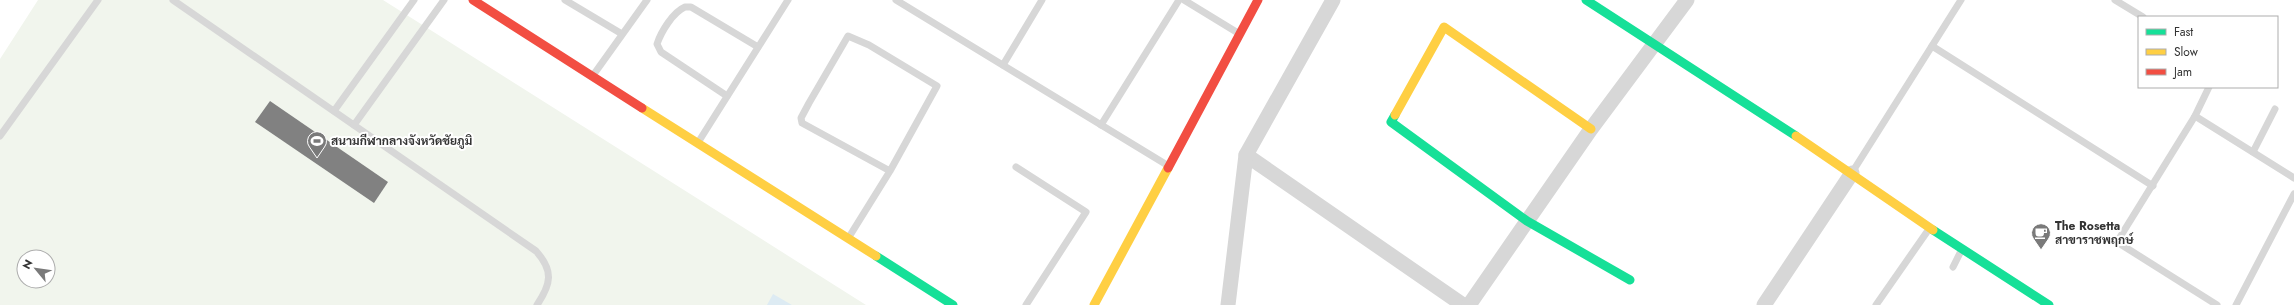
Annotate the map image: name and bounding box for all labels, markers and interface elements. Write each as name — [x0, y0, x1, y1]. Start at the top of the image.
legend — [2138, 16, 2278, 88]
text: Fast — [2174, 23, 2193, 41]
text: Slow — [2174, 43, 2199, 61]
text: Jam — [2172, 63, 2192, 81]
sports icon: สนามกีฬากลางจังหวัดชัยภูมิ — [306, 130, 328, 158]
place label: สนามกีฬากลางจังหวัดชัยภูมิ — [331, 132, 472, 150]
place label: The Rosetta สาขาราชพฤกษ์ — [2055, 217, 2134, 249]
cafe icon: The Rosetta สาขาราชพฤกษ์ — [2030, 222, 2052, 250]
north arrow — [16, 249, 56, 289]
text: N — [18, 256, 36, 272]

